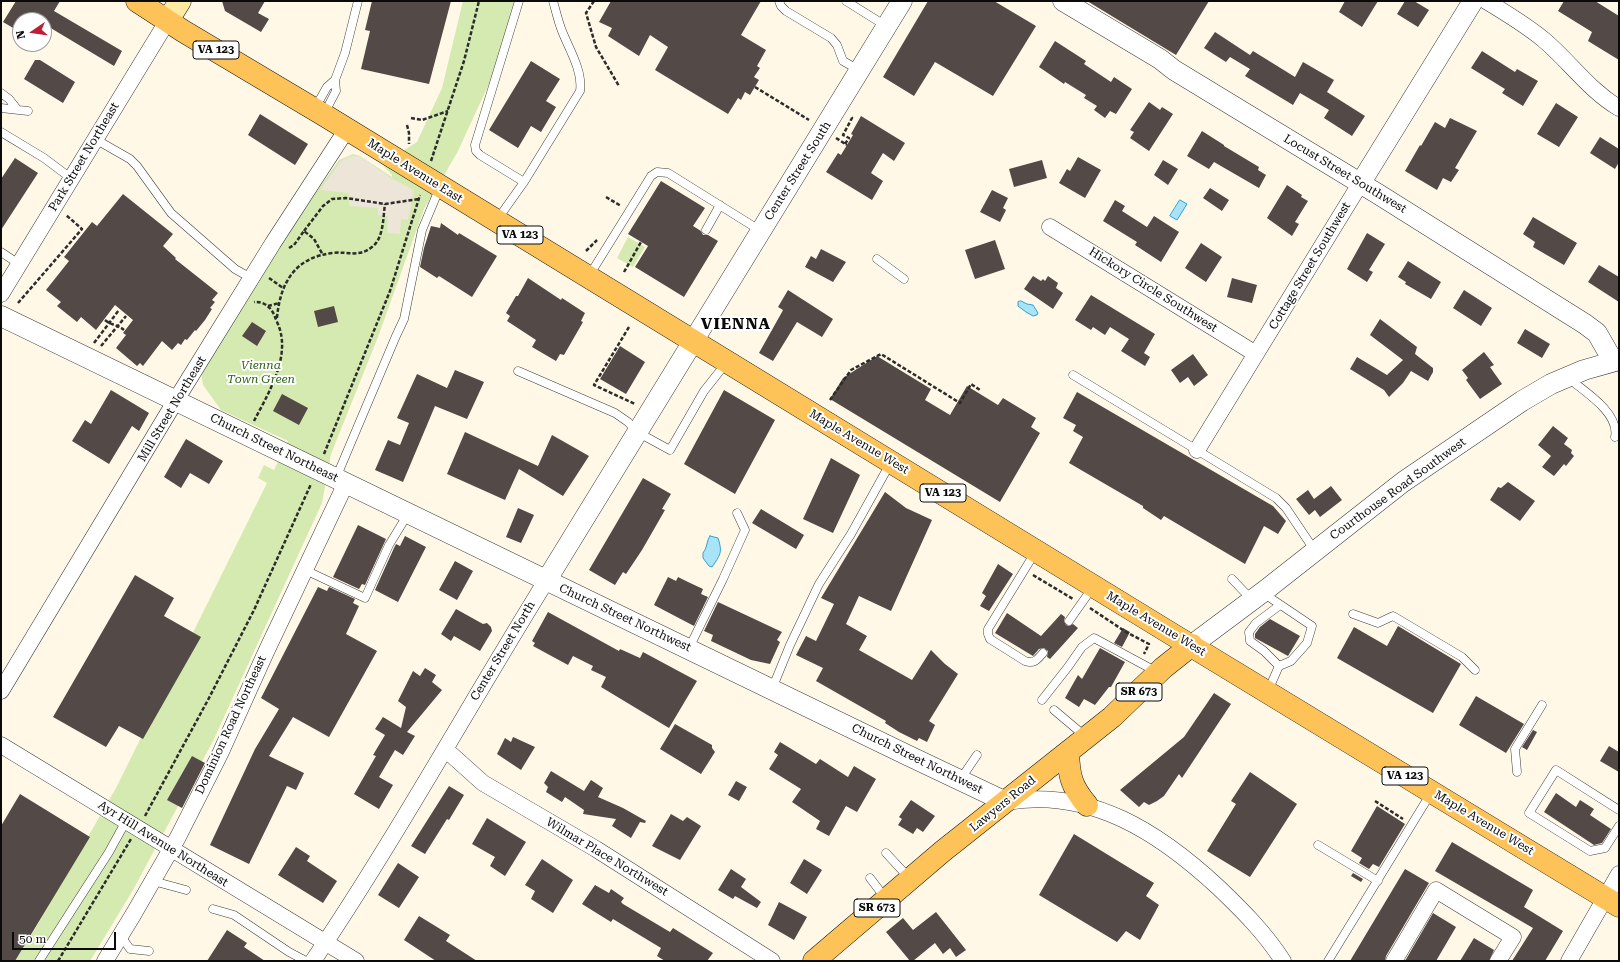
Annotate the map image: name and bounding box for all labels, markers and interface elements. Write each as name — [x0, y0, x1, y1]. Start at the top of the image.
north arrow — [12, 12, 52, 52]
text: N — [14, 29, 28, 40]
road number: VA 123 — [193, 41, 239, 59]
street label: Park Street Northeast — [46, 100, 122, 214]
street label: Center Street South — [762, 119, 834, 223]
street label: Locust Street Southwest — [1281, 132, 1409, 216]
street label: Maple Avenue East — [365, 136, 465, 206]
street label: Cottage Street Southwest — [1266, 200, 1354, 332]
road number: VA 123 — [497, 226, 543, 244]
street label: Hickory Circle Southwest — [1086, 244, 1220, 336]
district label: VIENNA — [701, 314, 771, 334]
street label: Mill Street Northeast — [135, 354, 209, 464]
park label: Vienna Town Green — [227, 358, 295, 386]
street label: Maple Avenue West — [807, 407, 911, 477]
street label: Church Street Northeast — [208, 411, 340, 485]
street label: Courthouse Road Southwest — [1327, 435, 1469, 543]
road number: VA 123 — [920, 484, 966, 502]
street label: Church Street Northwest — [557, 581, 693, 655]
street label: Maple Avenue West — [1104, 589, 1208, 659]
street label: Center Street North — [468, 599, 538, 703]
street label: Dominion Road Northeast — [193, 653, 269, 797]
road number: SR 673 — [1116, 683, 1162, 701]
street label: Church Street Northwest — [849, 721, 985, 797]
road number: VA 123 — [1382, 767, 1428, 785]
street label: Lawyers Road — [967, 773, 1039, 835]
street label: Maple Avenue West — [1432, 788, 1536, 858]
street label: Ayr Hill Avenue Northeast — [95, 798, 231, 890]
street label: Wilmar Place Northwest — [543, 815, 671, 899]
road number: SR 673 — [854, 899, 900, 917]
scale bar — [14, 924, 118, 950]
text: 50 m — [19, 932, 46, 946]

